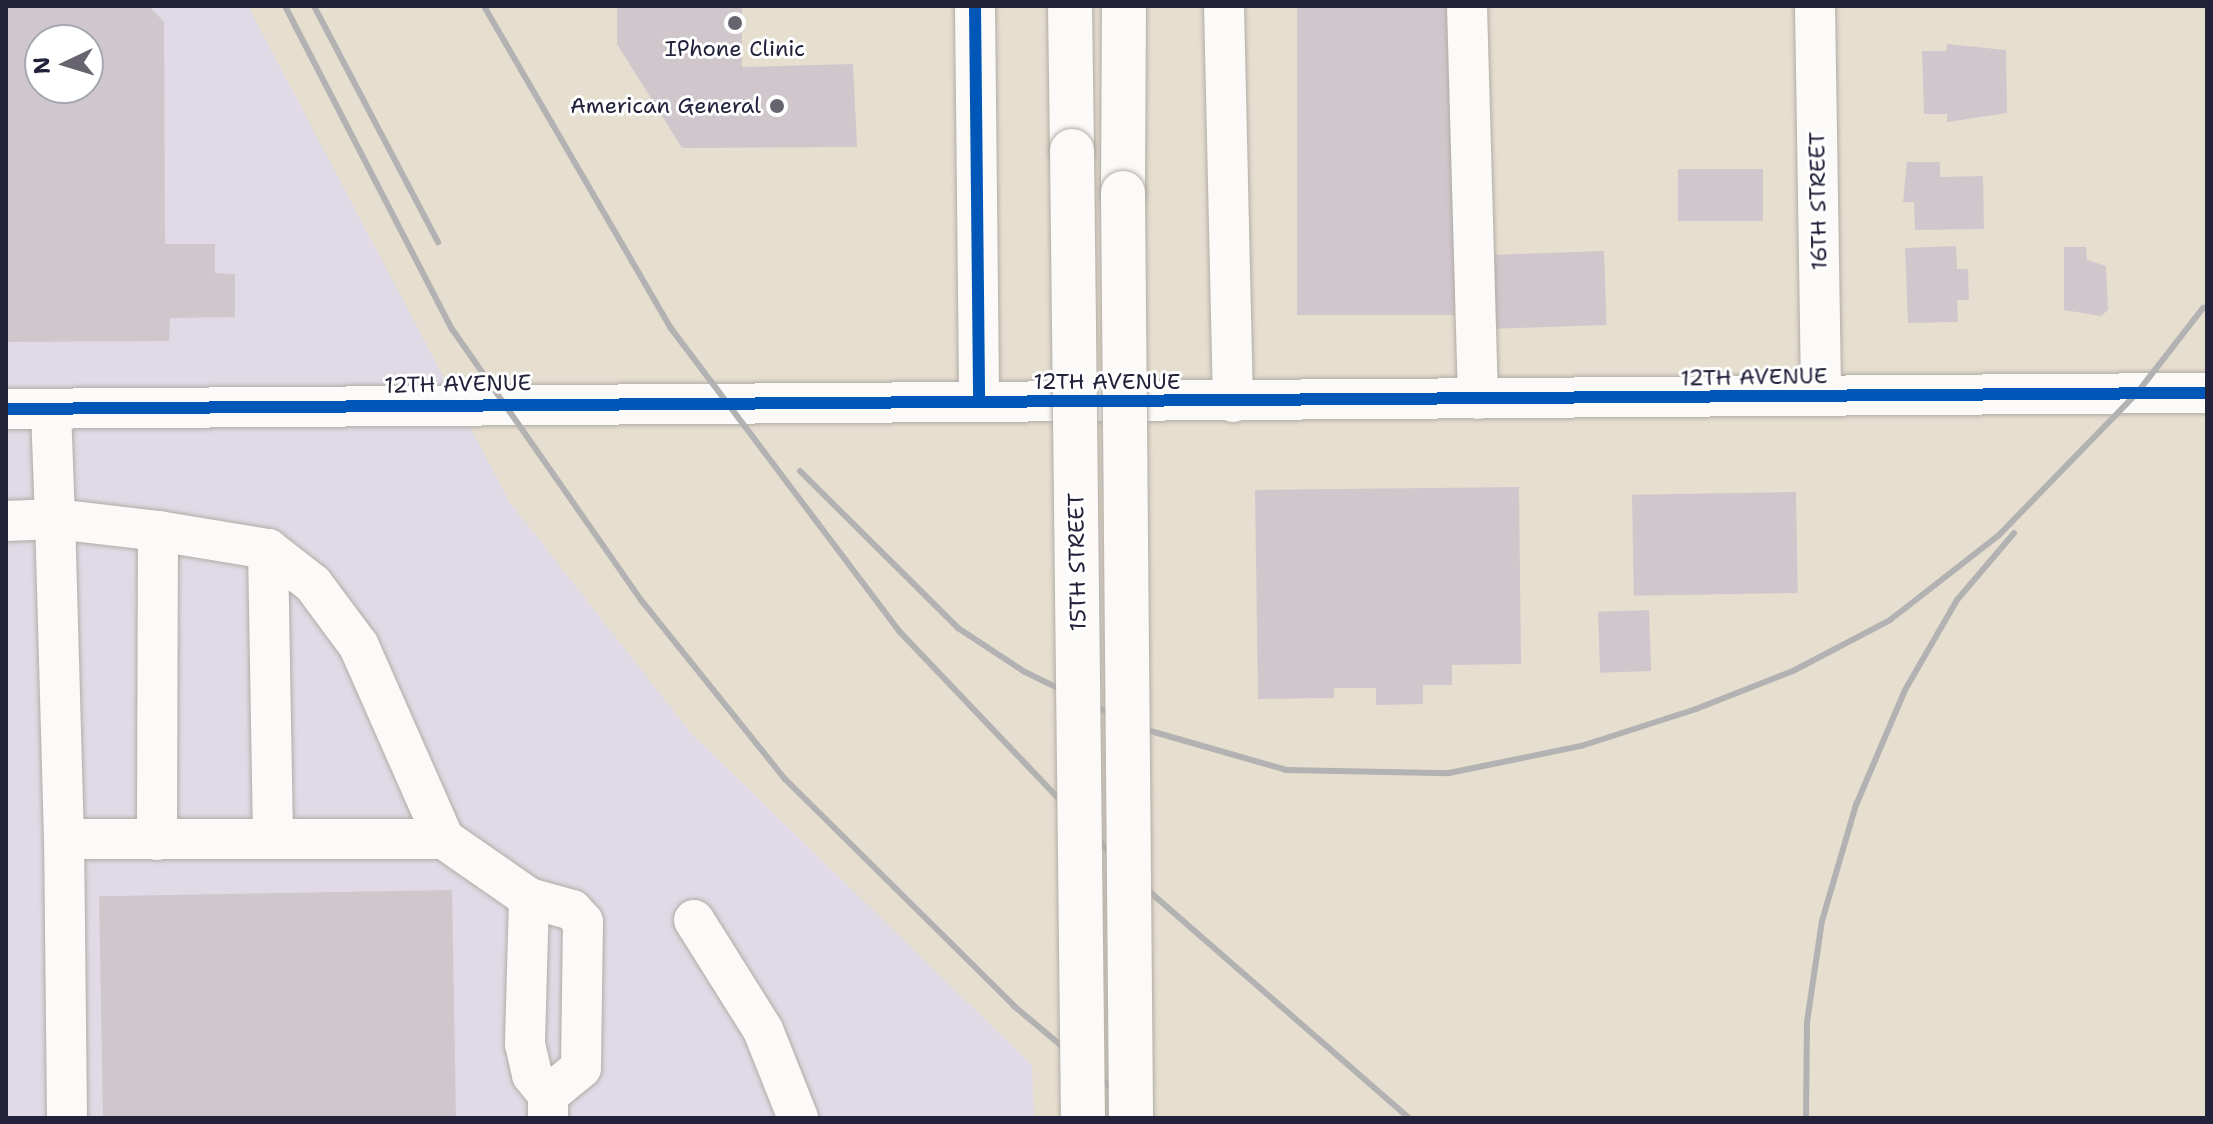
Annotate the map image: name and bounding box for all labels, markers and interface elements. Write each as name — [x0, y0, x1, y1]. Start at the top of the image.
marker: IPhone Clinic — [726, 14, 744, 32]
north arrow — [24, 24, 104, 104]
place label: IPhone Clinic — [665, 36, 805, 62]
text: N — [26, 56, 57, 75]
place label: American General — [570, 93, 761, 119]
marker: American General — [768, 97, 786, 115]
street label: 16TH STREET — [1804, 131, 1832, 271]
street label: 12TH AVENUE — [1680, 363, 1828, 391]
street label: 12TH AVENUE — [1033, 369, 1181, 395]
street label: 12TH AVENUE — [384, 370, 532, 398]
street label: 15TH STREET — [1063, 492, 1091, 632]

